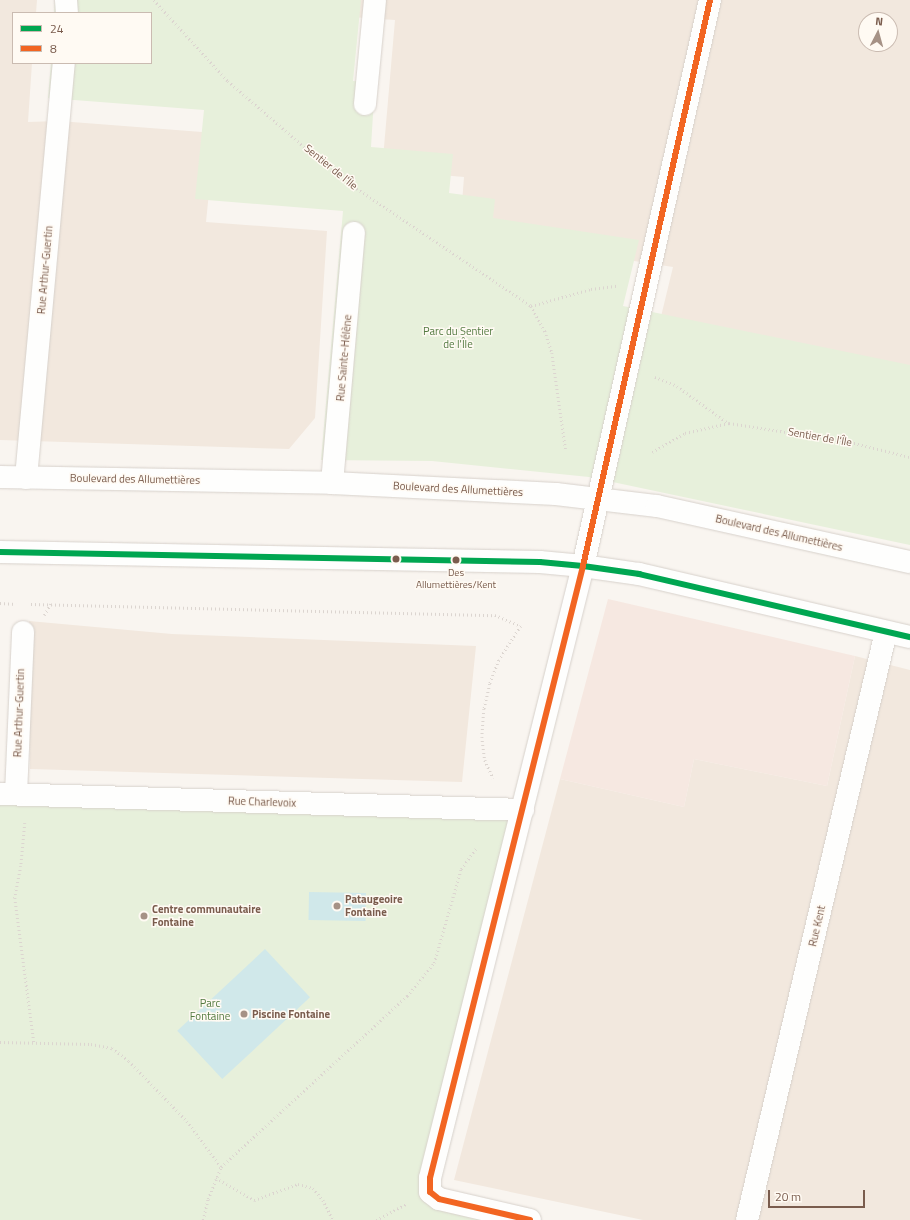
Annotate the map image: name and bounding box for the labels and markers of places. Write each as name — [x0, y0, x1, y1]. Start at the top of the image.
unlabelled marker — [391, 554, 401, 564]
marker: Des Allumettières/Kent — [451, 555, 461, 565]
place label: Des Allumettières/Kent — [416, 566, 496, 590]
place label: Pataugeoire Fontaine — [345, 893, 403, 919]
marker: Pataugeoire Fontaine — [332, 901, 342, 911]
place label: Centre communautaire Fontaine — [152, 903, 261, 929]
marker: Centre communautaire Fontaine — [139, 911, 149, 921]
place label: Piscine Fontaine — [252, 1007, 330, 1021]
marker: Piscine Fontaine — [239, 1009, 249, 1019]

